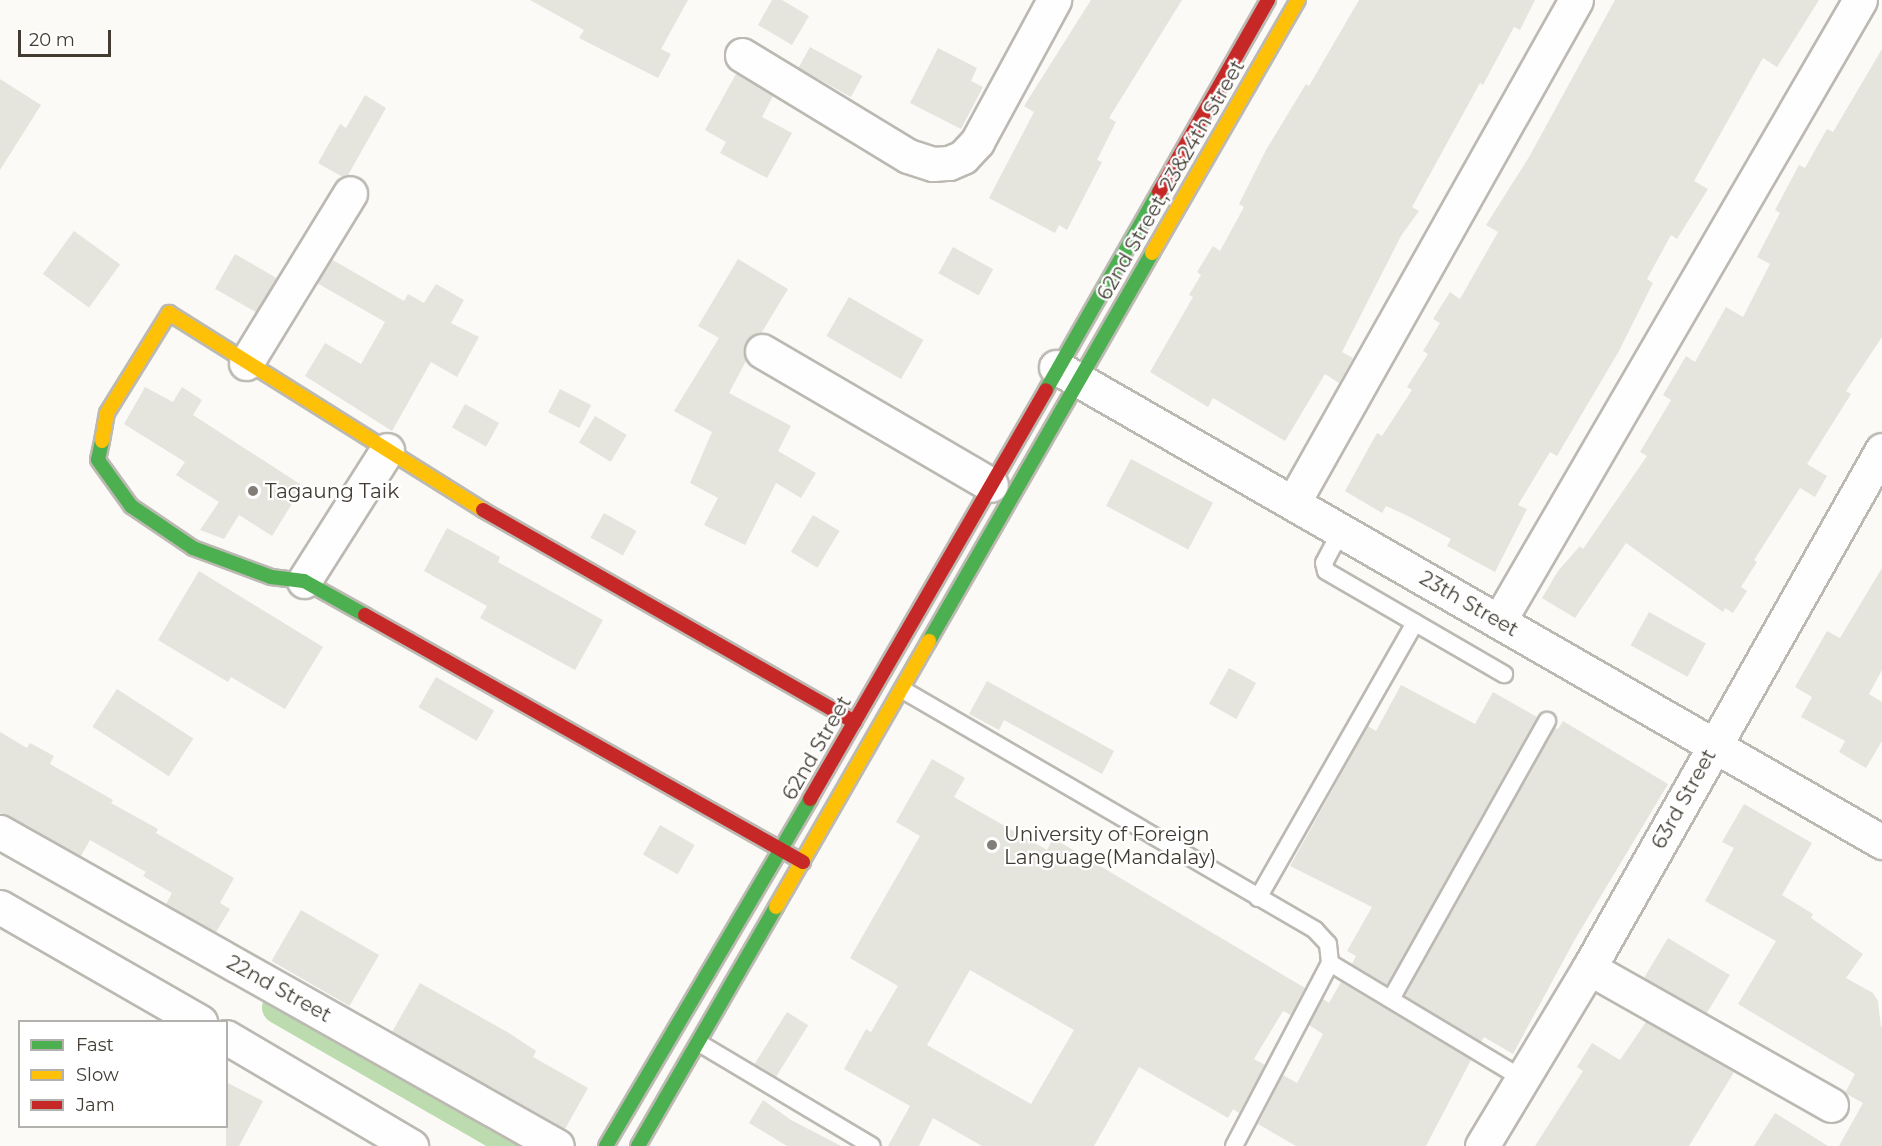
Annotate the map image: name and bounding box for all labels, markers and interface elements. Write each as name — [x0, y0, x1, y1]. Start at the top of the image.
scale bar — [21, 18, 114, 56]
text: 20 m — [29, 29, 75, 51]
street label: 62nd Street, 23&24th Street — [1092, 56, 1250, 304]
place label: Tagaung Taik — [265, 479, 399, 503]
marker: Tagaung Taik — [246, 484, 260, 498]
street label: 23th Street — [1415, 566, 1523, 642]
street label: 62nd Street — [778, 692, 856, 804]
street label: 63rd Street — [1647, 745, 1721, 853]
place label: University of Foreign Language(Mandalay) — [1004, 822, 1216, 869]
marker: University of Foreign Language(Mandalay) — [985, 838, 999, 852]
street label: 22nd Street — [223, 951, 335, 1027]
legend — [18, 1020, 228, 1128]
text: Fast — [76, 1034, 114, 1056]
text: Slow — [76, 1064, 119, 1086]
text: Jam — [76, 1094, 115, 1116]

